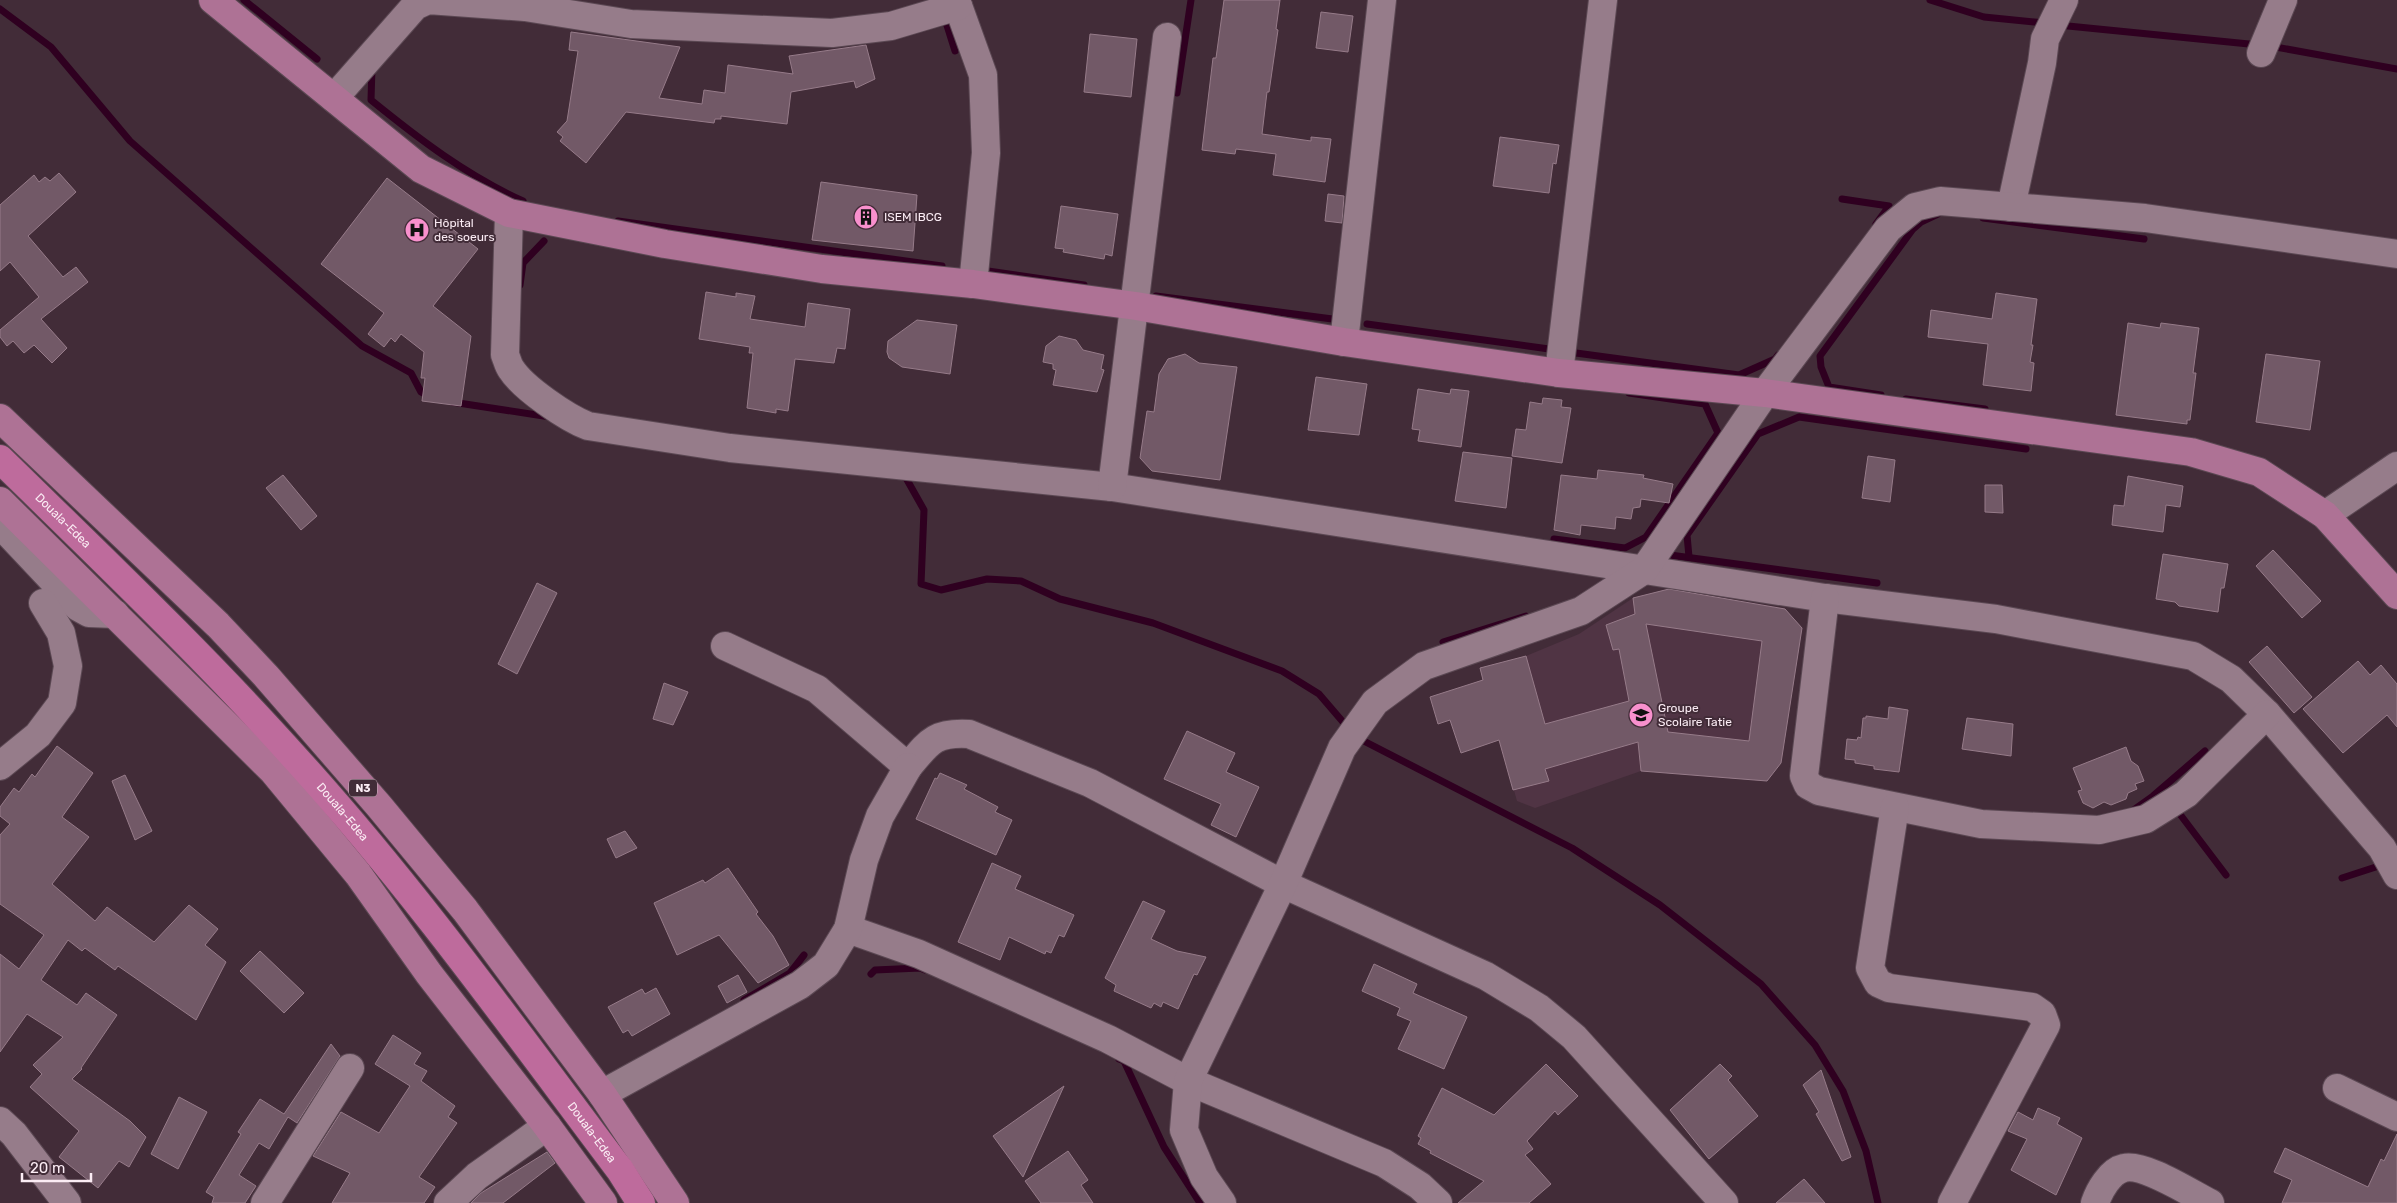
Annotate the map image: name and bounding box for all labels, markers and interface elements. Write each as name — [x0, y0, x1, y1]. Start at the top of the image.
building icon: ISEM IBCG — [853, 204, 879, 230]
place label: ISEM IBCG — [884, 210, 942, 224]
place label: Hôpital des soeurs — [434, 216, 495, 244]
hospital icon: Hôpital des soeurs — [404, 217, 430, 243]
street label: Douala-Edea — [32, 490, 94, 551]
place label: Groupe Scolaire Tatie — [1658, 701, 1732, 729]
school or university icon: Groupe Scolaire Tatie — [1628, 702, 1654, 728]
street label: Douala-Edea — [314, 780, 371, 844]
road number: N3 — [349, 780, 377, 796]
street label: Douala-Edea — [565, 1099, 619, 1165]
scale bar — [22, 1150, 91, 1182]
text: 20 m — [30, 1159, 65, 1177]

